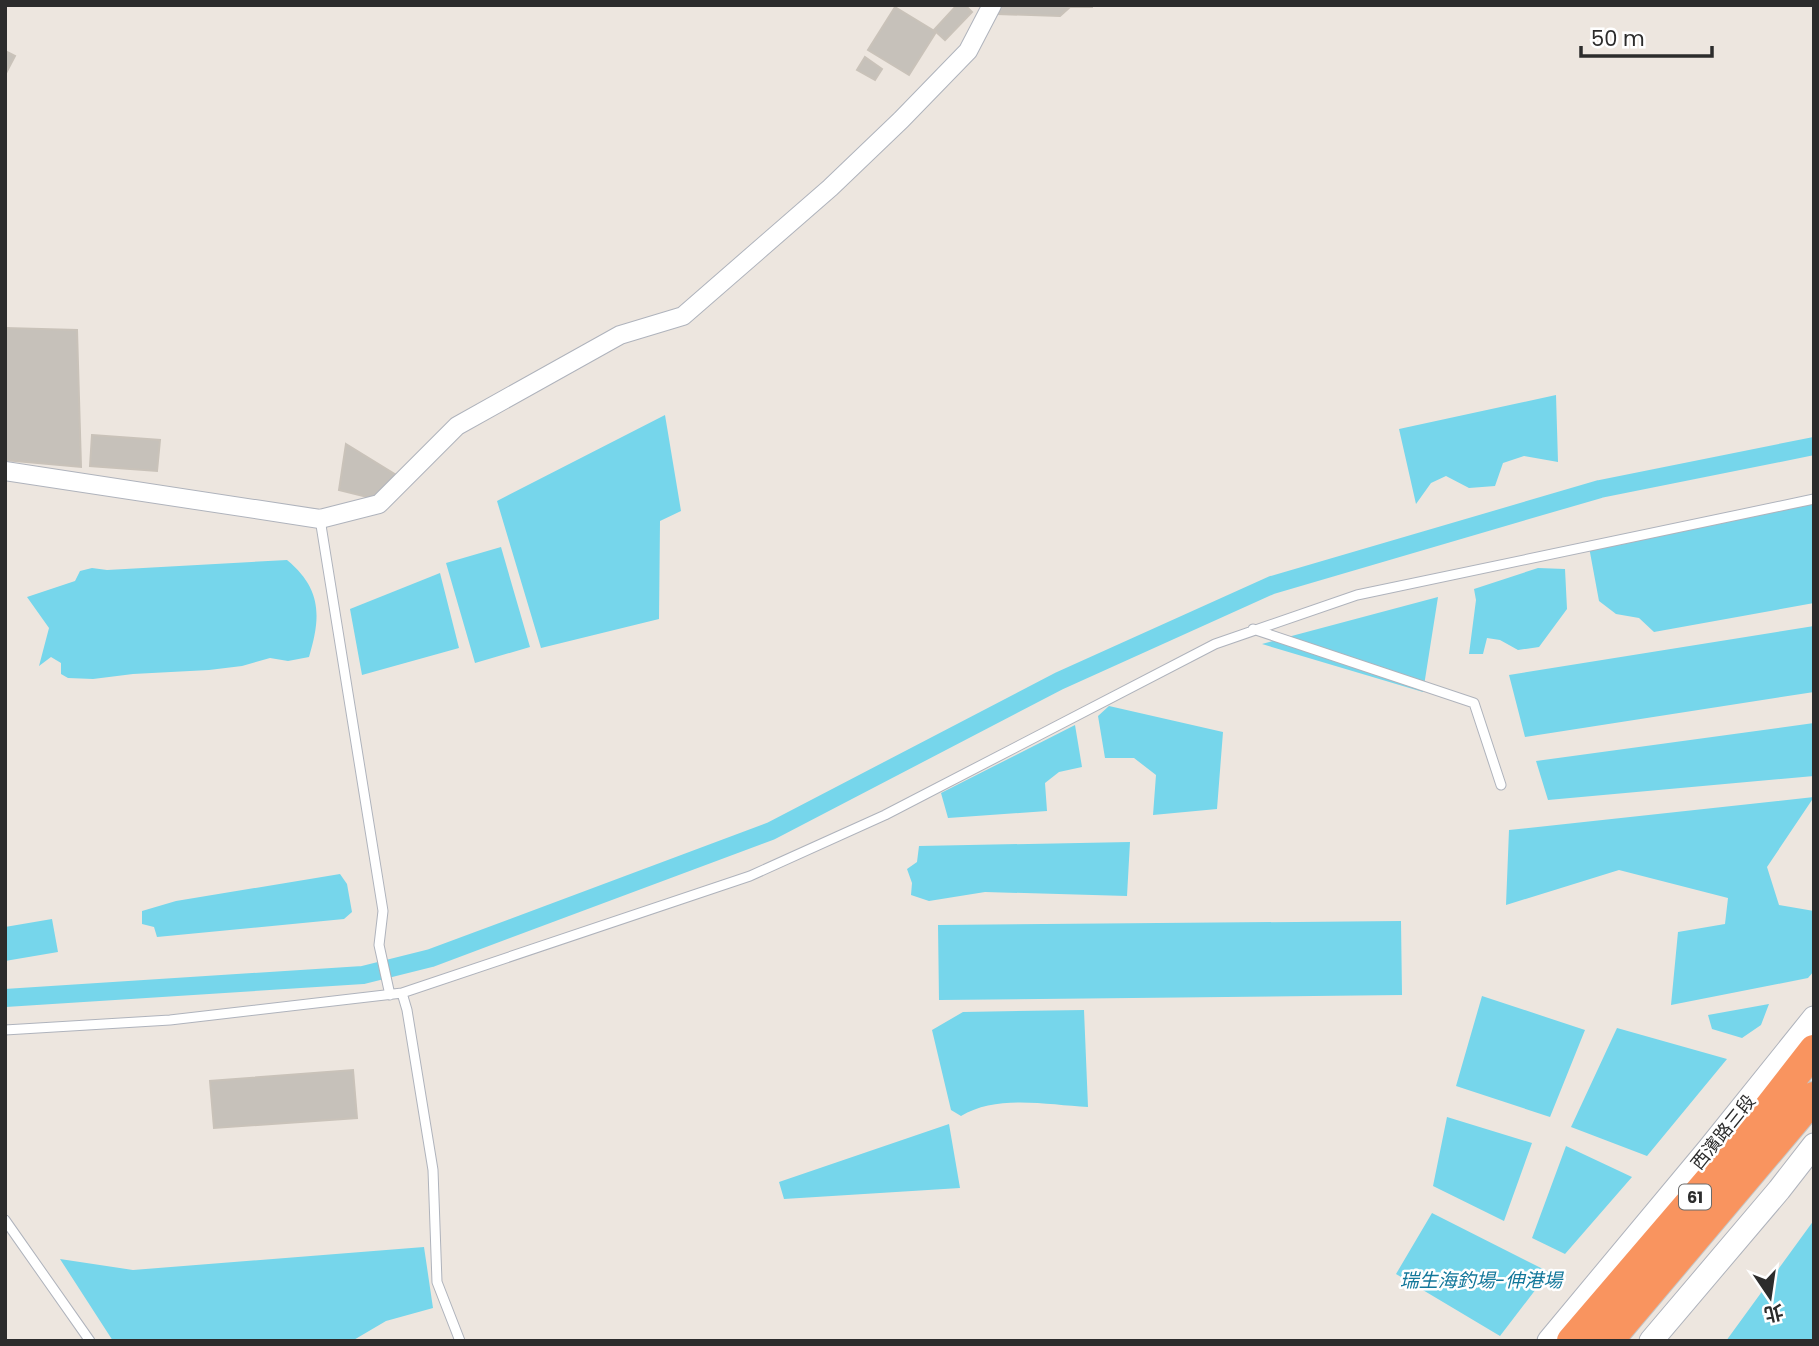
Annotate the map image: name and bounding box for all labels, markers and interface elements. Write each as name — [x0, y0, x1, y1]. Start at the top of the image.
scale bar — [1581, 14, 1712, 58]
text: 50 m — [1591, 24, 1645, 53]
street label: 西濱路三段 — [1685, 1089, 1761, 1175]
road number: 61 — [1679, 1184, 1711, 1210]
north arrow — [1735, 1262, 1805, 1332]
water label: 瑞生海釣場-伸港場 — [1400, 1267, 1564, 1294]
text: 北 — [1761, 1298, 1786, 1328]

